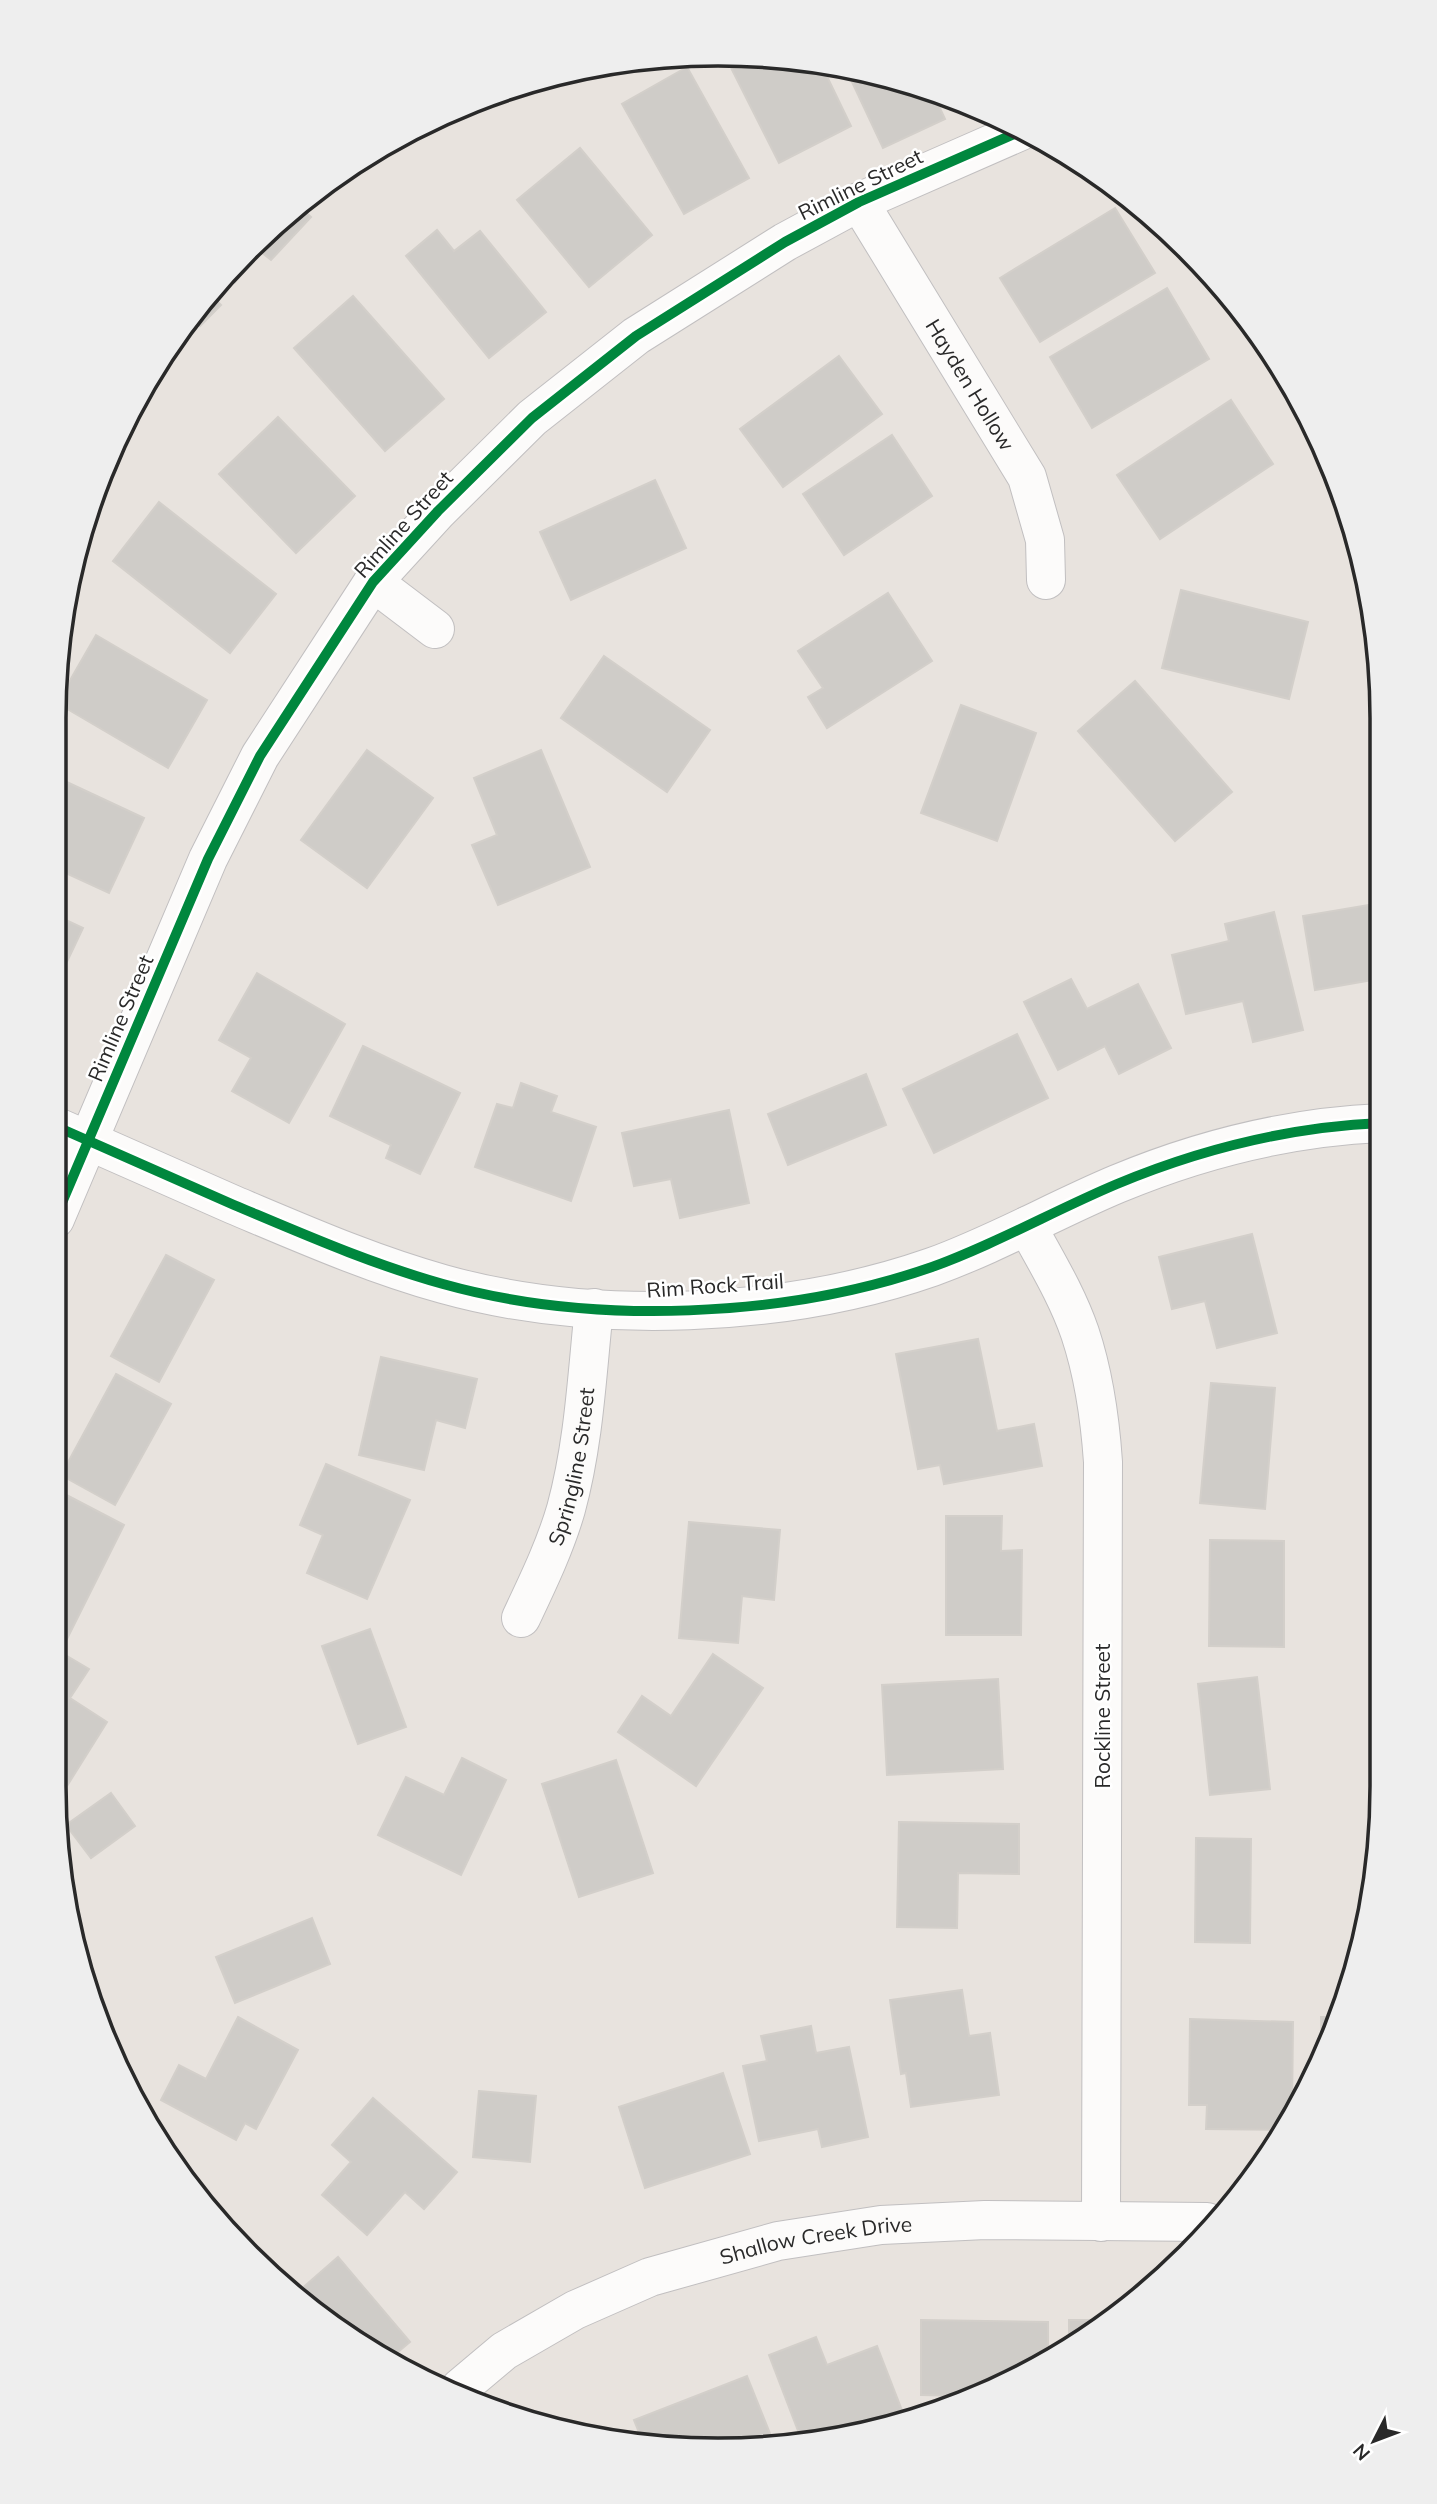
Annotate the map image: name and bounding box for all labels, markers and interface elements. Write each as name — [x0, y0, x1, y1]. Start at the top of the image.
street label: Rimline Street — [794, 143, 926, 225]
street label: Hayden Hollow — [920, 314, 1021, 455]
street label: Rimline Street — [348, 465, 458, 583]
street label: Rimline Street — [82, 951, 158, 1085]
street label: Rim Rock Trail — [645, 1267, 785, 1303]
street label: Springline Street — [542, 1386, 599, 1549]
street label: Rockline Street — [1089, 1644, 1115, 1788]
street label: Shallow Creek Drive — [717, 2211, 913, 2270]
north arrow — [1339, 2406, 1409, 2476]
text: N — [1348, 2439, 1375, 2466]

